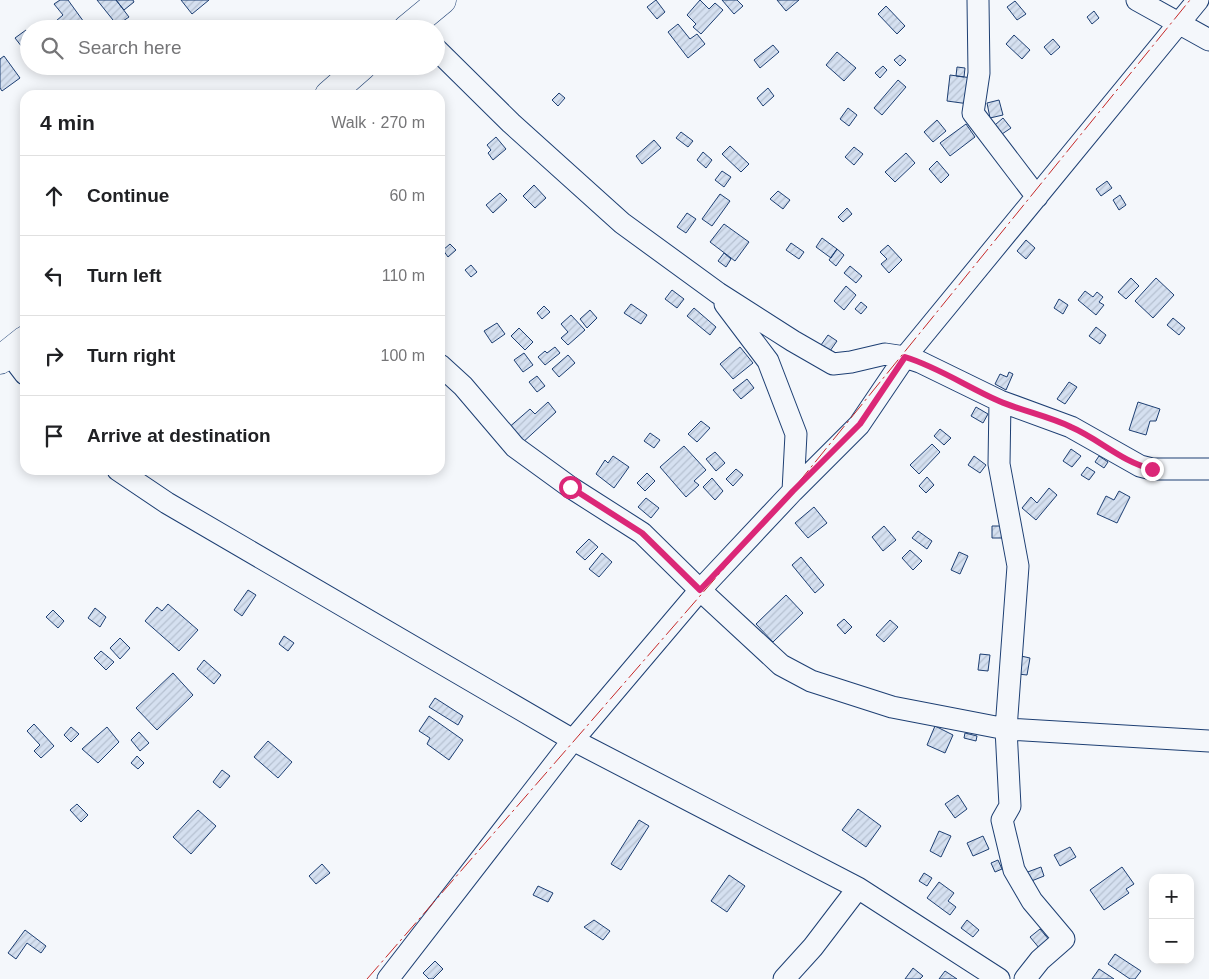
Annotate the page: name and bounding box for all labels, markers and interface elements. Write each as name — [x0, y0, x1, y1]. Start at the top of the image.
search box — [20, 20, 445, 75]
icon: search — [38, 34, 66, 62]
text: Search here — [78, 37, 182, 58]
text: 4 min — [40, 111, 95, 134]
text: Walk · 270 m — [331, 114, 425, 131]
icon: ahead — [40, 182, 68, 210]
text: Continue — [87, 185, 169, 206]
text: 60 m — [389, 187, 425, 204]
icon: left — [40, 262, 68, 290]
text: Turn left — [87, 265, 162, 286]
text: 110 m — [382, 267, 425, 284]
icon: right — [40, 342, 68, 370]
text: Turn right — [87, 345, 175, 366]
text: 100 m — [381, 347, 425, 364]
icon: arrive — [40, 422, 68, 450]
text: Arrive at destination — [87, 425, 271, 446]
route end — [1141, 458, 1164, 481]
route start — [559, 476, 582, 499]
map controls — [1149, 874, 1194, 964]
button: + — [1149, 874, 1194, 919]
button: − — [1149, 919, 1194, 964]

